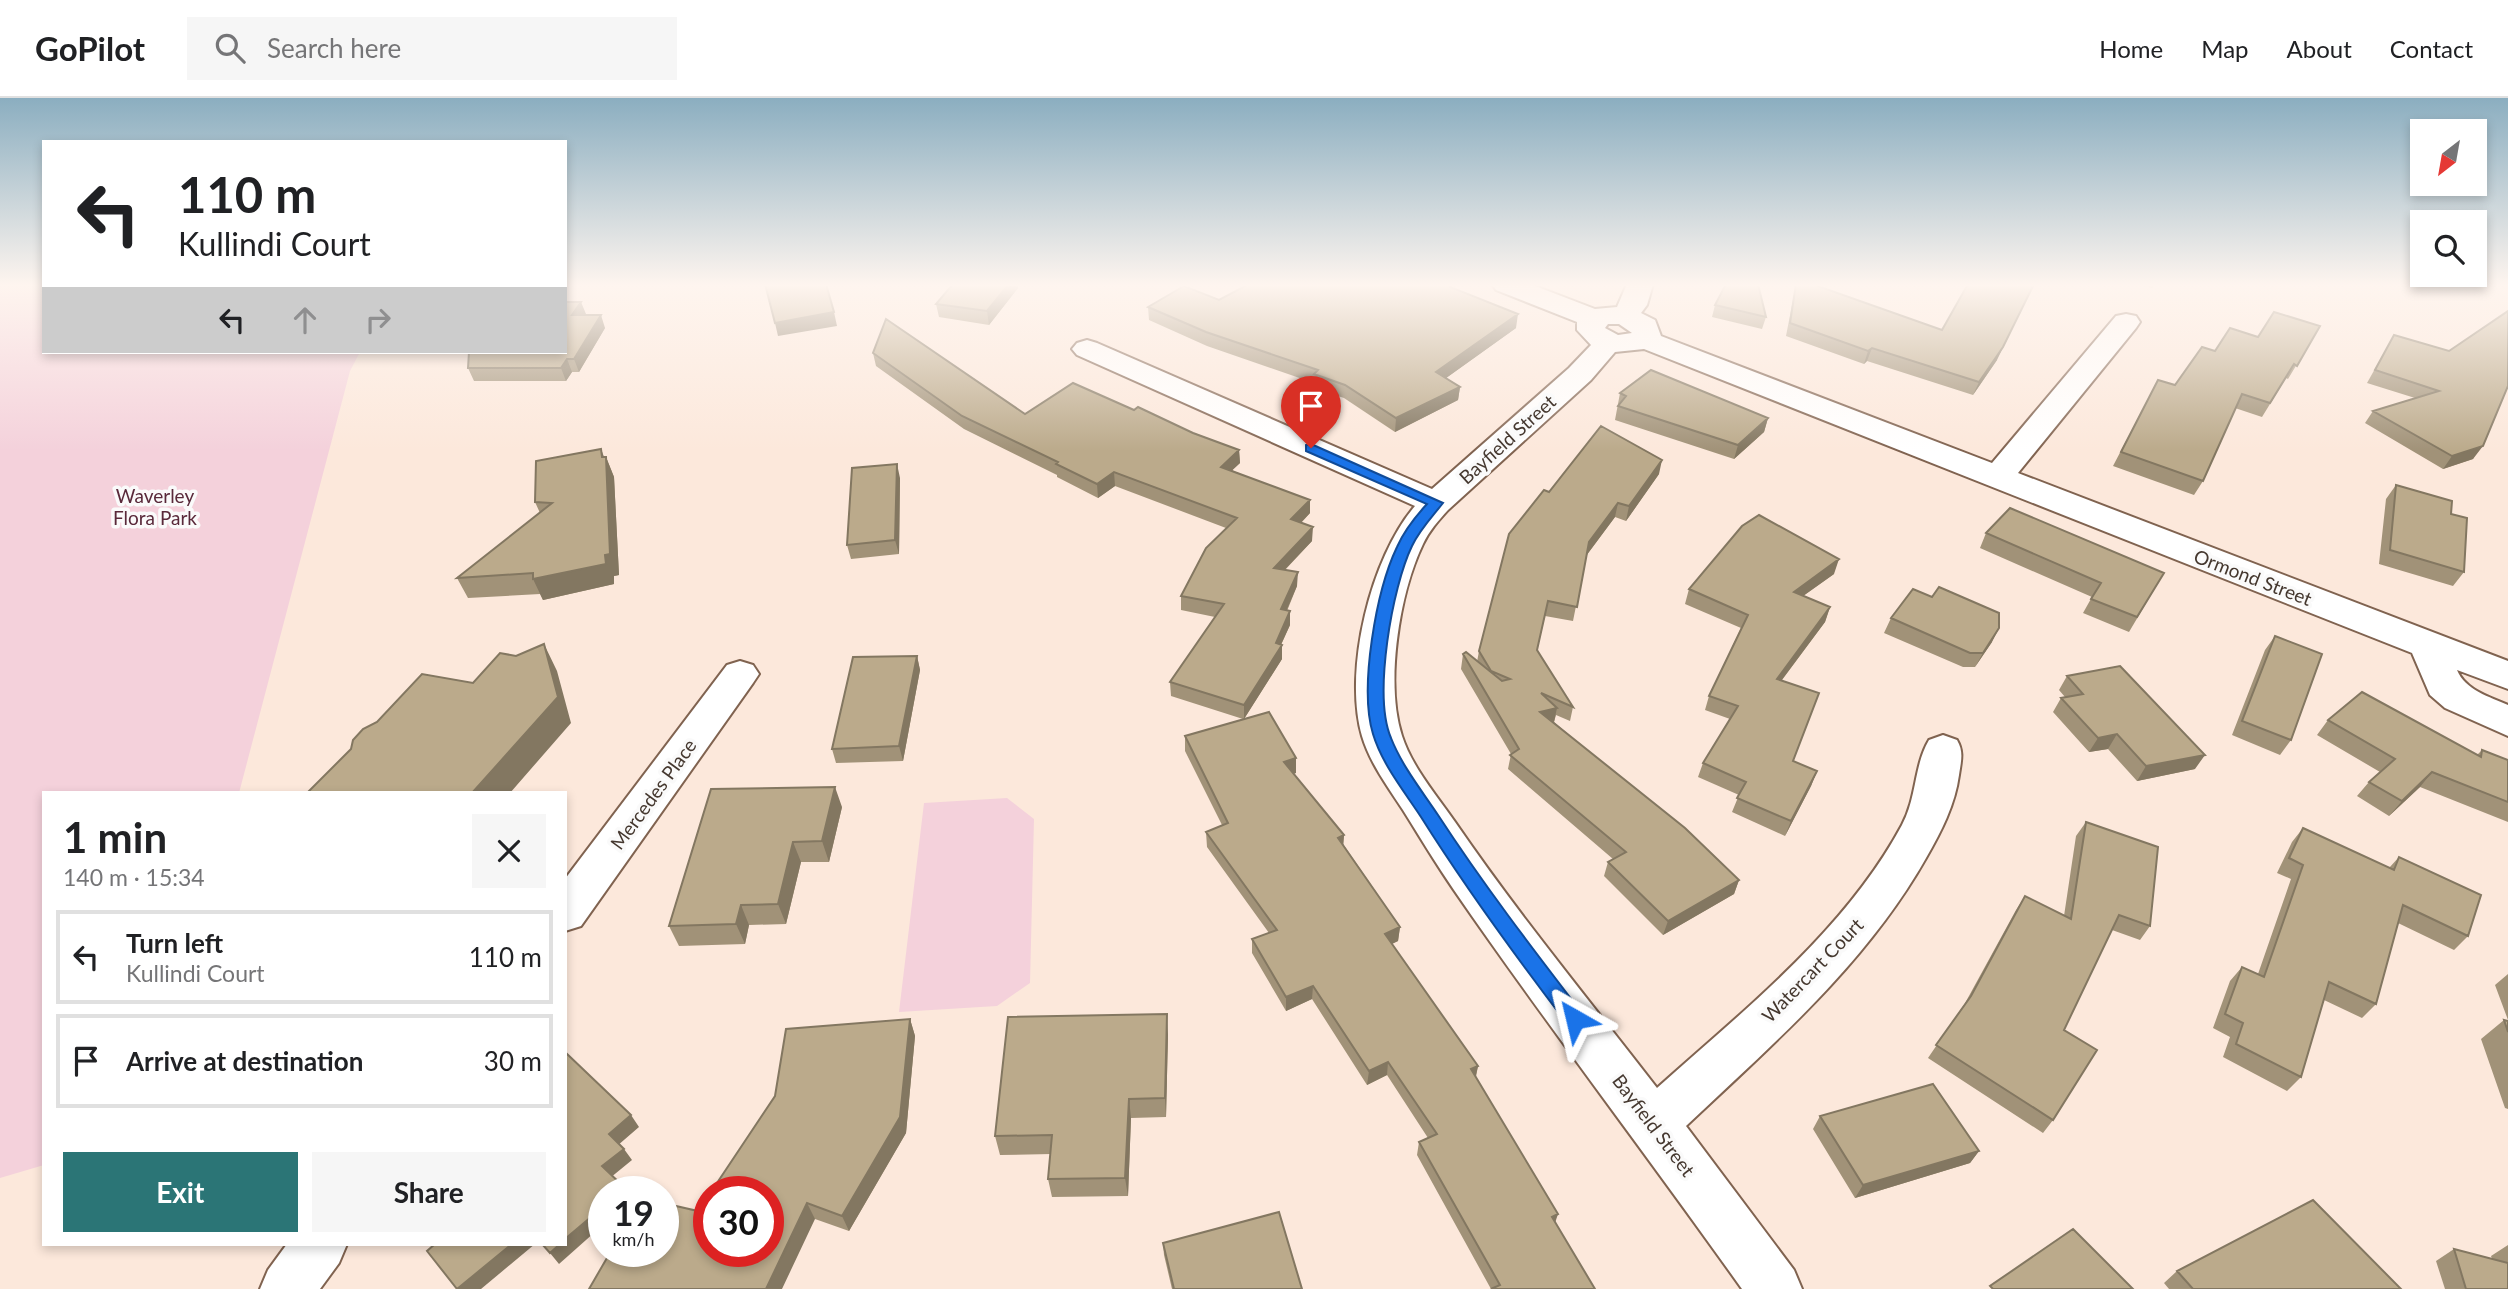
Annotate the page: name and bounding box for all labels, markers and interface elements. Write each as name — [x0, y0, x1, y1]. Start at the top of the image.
search box — [187, 17, 677, 80]
text: GoPilot — [35, 28, 145, 68]
icon: search — [211, 29, 249, 67]
text: Search here — [267, 32, 401, 64]
text: Home — [2099, 34, 2163, 63]
text: Map — [2201, 34, 2249, 63]
text: About — [2287, 34, 2352, 63]
text: Contact — [2390, 34, 2473, 63]
north arrow — [2410, 119, 2487, 196]
map controls — [2410, 119, 2487, 287]
text: 110 m — [178, 165, 316, 223]
icon: left — [63, 168, 154, 259]
button: search — [2410, 210, 2487, 287]
text: Kullindi Court — [178, 224, 371, 263]
icon: left — [213, 301, 251, 339]
icon: ahead — [286, 301, 324, 339]
icon: right — [359, 301, 397, 339]
pin — [1281, 376, 1341, 448]
icon: arrive — [1292, 387, 1330, 425]
street label: Bayfield Street — [1454, 389, 1560, 488]
park label: Waverley Flora Park — [113, 484, 197, 529]
street label: Ormond Street — [2191, 544, 2315, 610]
street label: Mercedes Place — [605, 734, 701, 854]
text: 1 min — [63, 812, 167, 862]
button: close — [472, 814, 546, 888]
text: 140 m · 15:34 — [63, 863, 205, 891]
street label: Watercart Court — [1757, 913, 1868, 1027]
text: Turn left — [126, 927, 223, 959]
icon: left — [67, 938, 105, 976]
text: 110 m — [469, 941, 542, 973]
text: Kullindi Court — [126, 959, 265, 987]
position arrow — [1538, 982, 1612, 1056]
icon: arrive — [67, 1042, 105, 1080]
text: Arrive at destination — [126, 1045, 363, 1077]
text: 30 m — [484, 1045, 542, 1077]
street label: Bayfield Street — [1608, 1069, 1700, 1181]
button: Exit — [63, 1152, 298, 1232]
button: Share — [312, 1152, 546, 1232]
speed limit sign: 30 — [693, 1176, 784, 1267]
text: 19 — [613, 1191, 654, 1233]
text: km/h — [612, 1228, 655, 1250]

